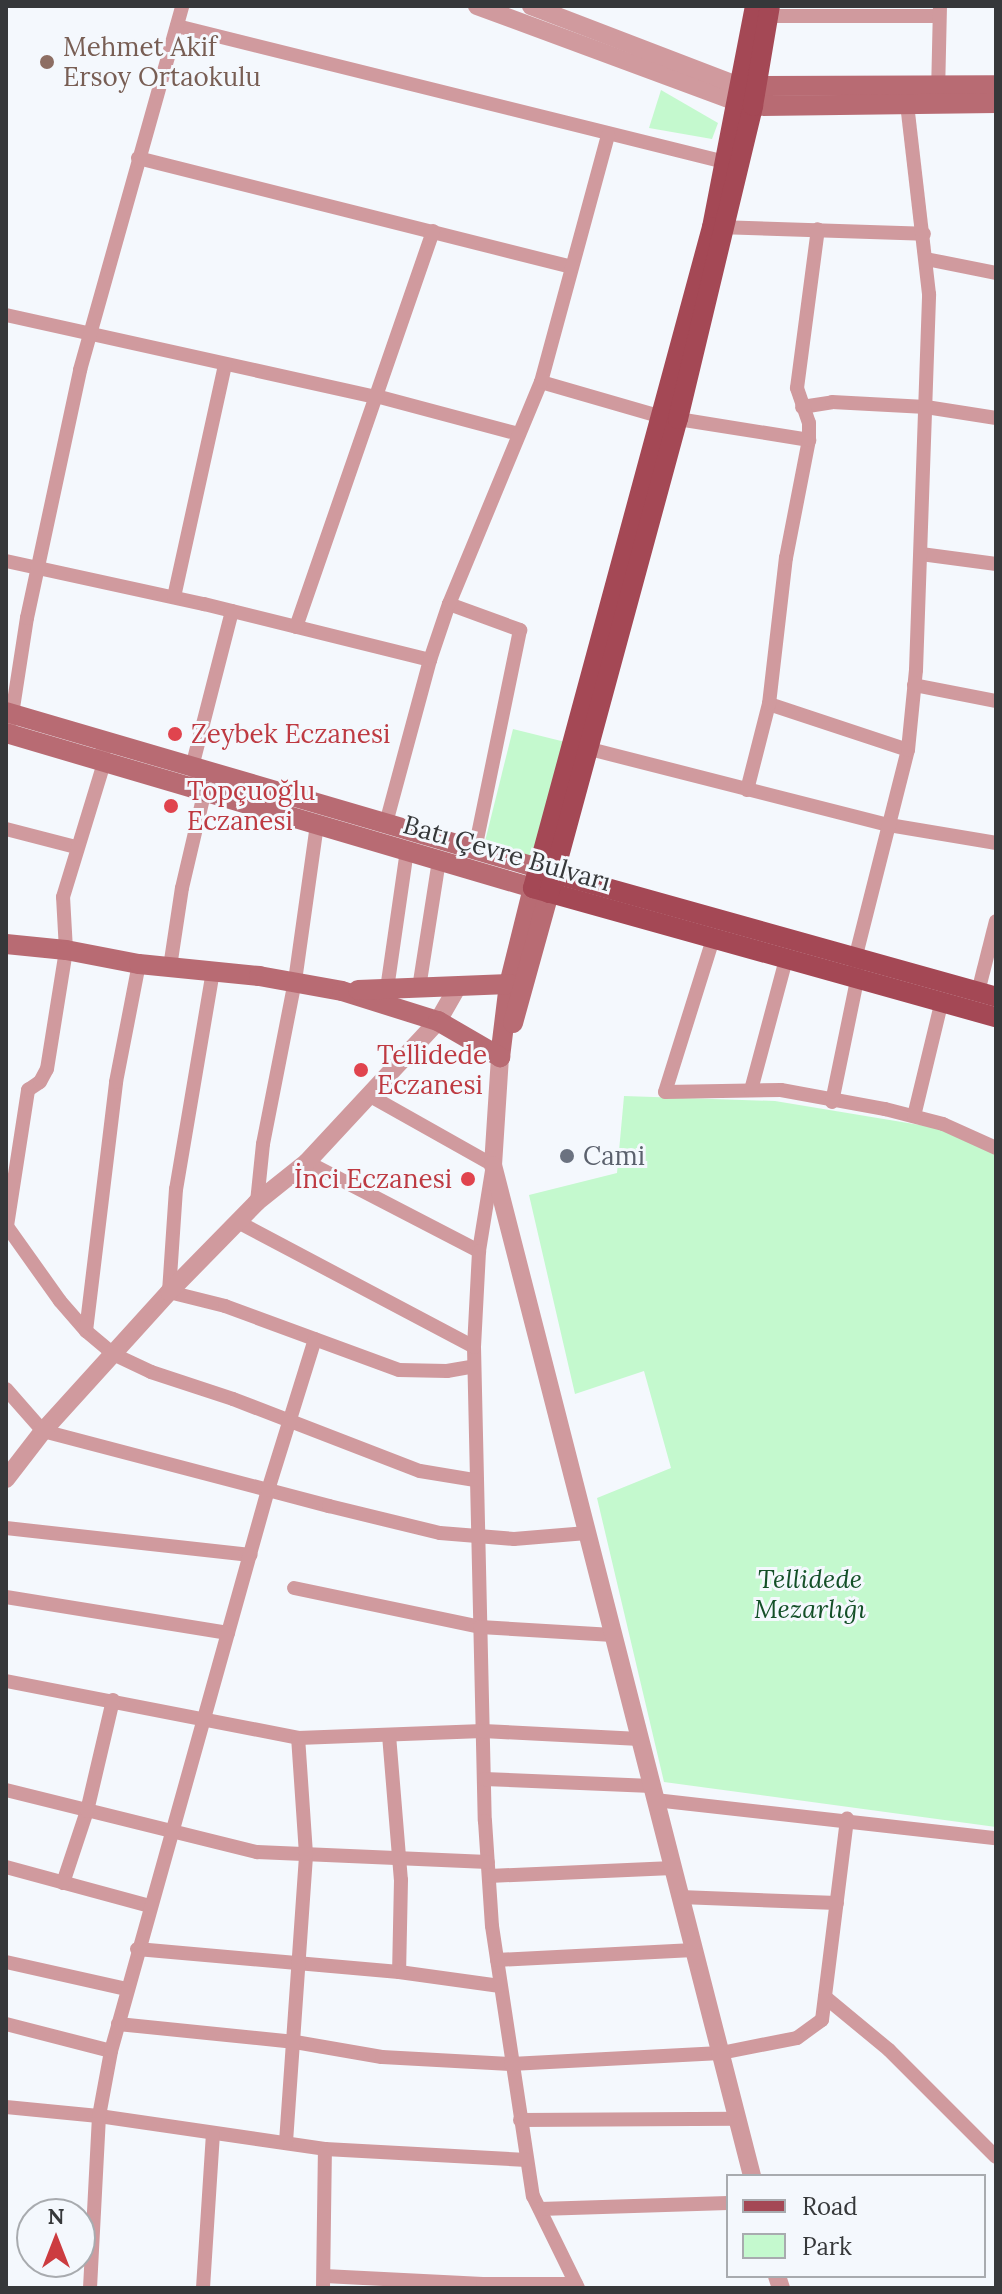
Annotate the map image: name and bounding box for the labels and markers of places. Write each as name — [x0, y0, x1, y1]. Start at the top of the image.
place label: Mehmet Akif Ersoy Ortaokulu — [63, 31, 261, 92]
marker: Mehmet Akif Ersoy Ortaokulu — [38, 53, 56, 71]
place label: Zeybek Eczanesi — [191, 718, 390, 750]
marker: Zeybek Eczanesi — [166, 725, 184, 743]
place label: Topçuoğlu Eczanesi — [187, 775, 315, 836]
marker: Topçuoğlu Eczanesi — [162, 797, 180, 815]
place label: Tellidede Eczanesi — [377, 1039, 487, 1100]
marker: Tellidede Eczanesi — [352, 1061, 370, 1079]
place label: Cami — [583, 1140, 645, 1172]
marker: Cami — [558, 1147, 576, 1165]
place label: İnci Eczanesi — [294, 1163, 452, 1195]
marker: İnci Eczanesi — [459, 1170, 477, 1188]

